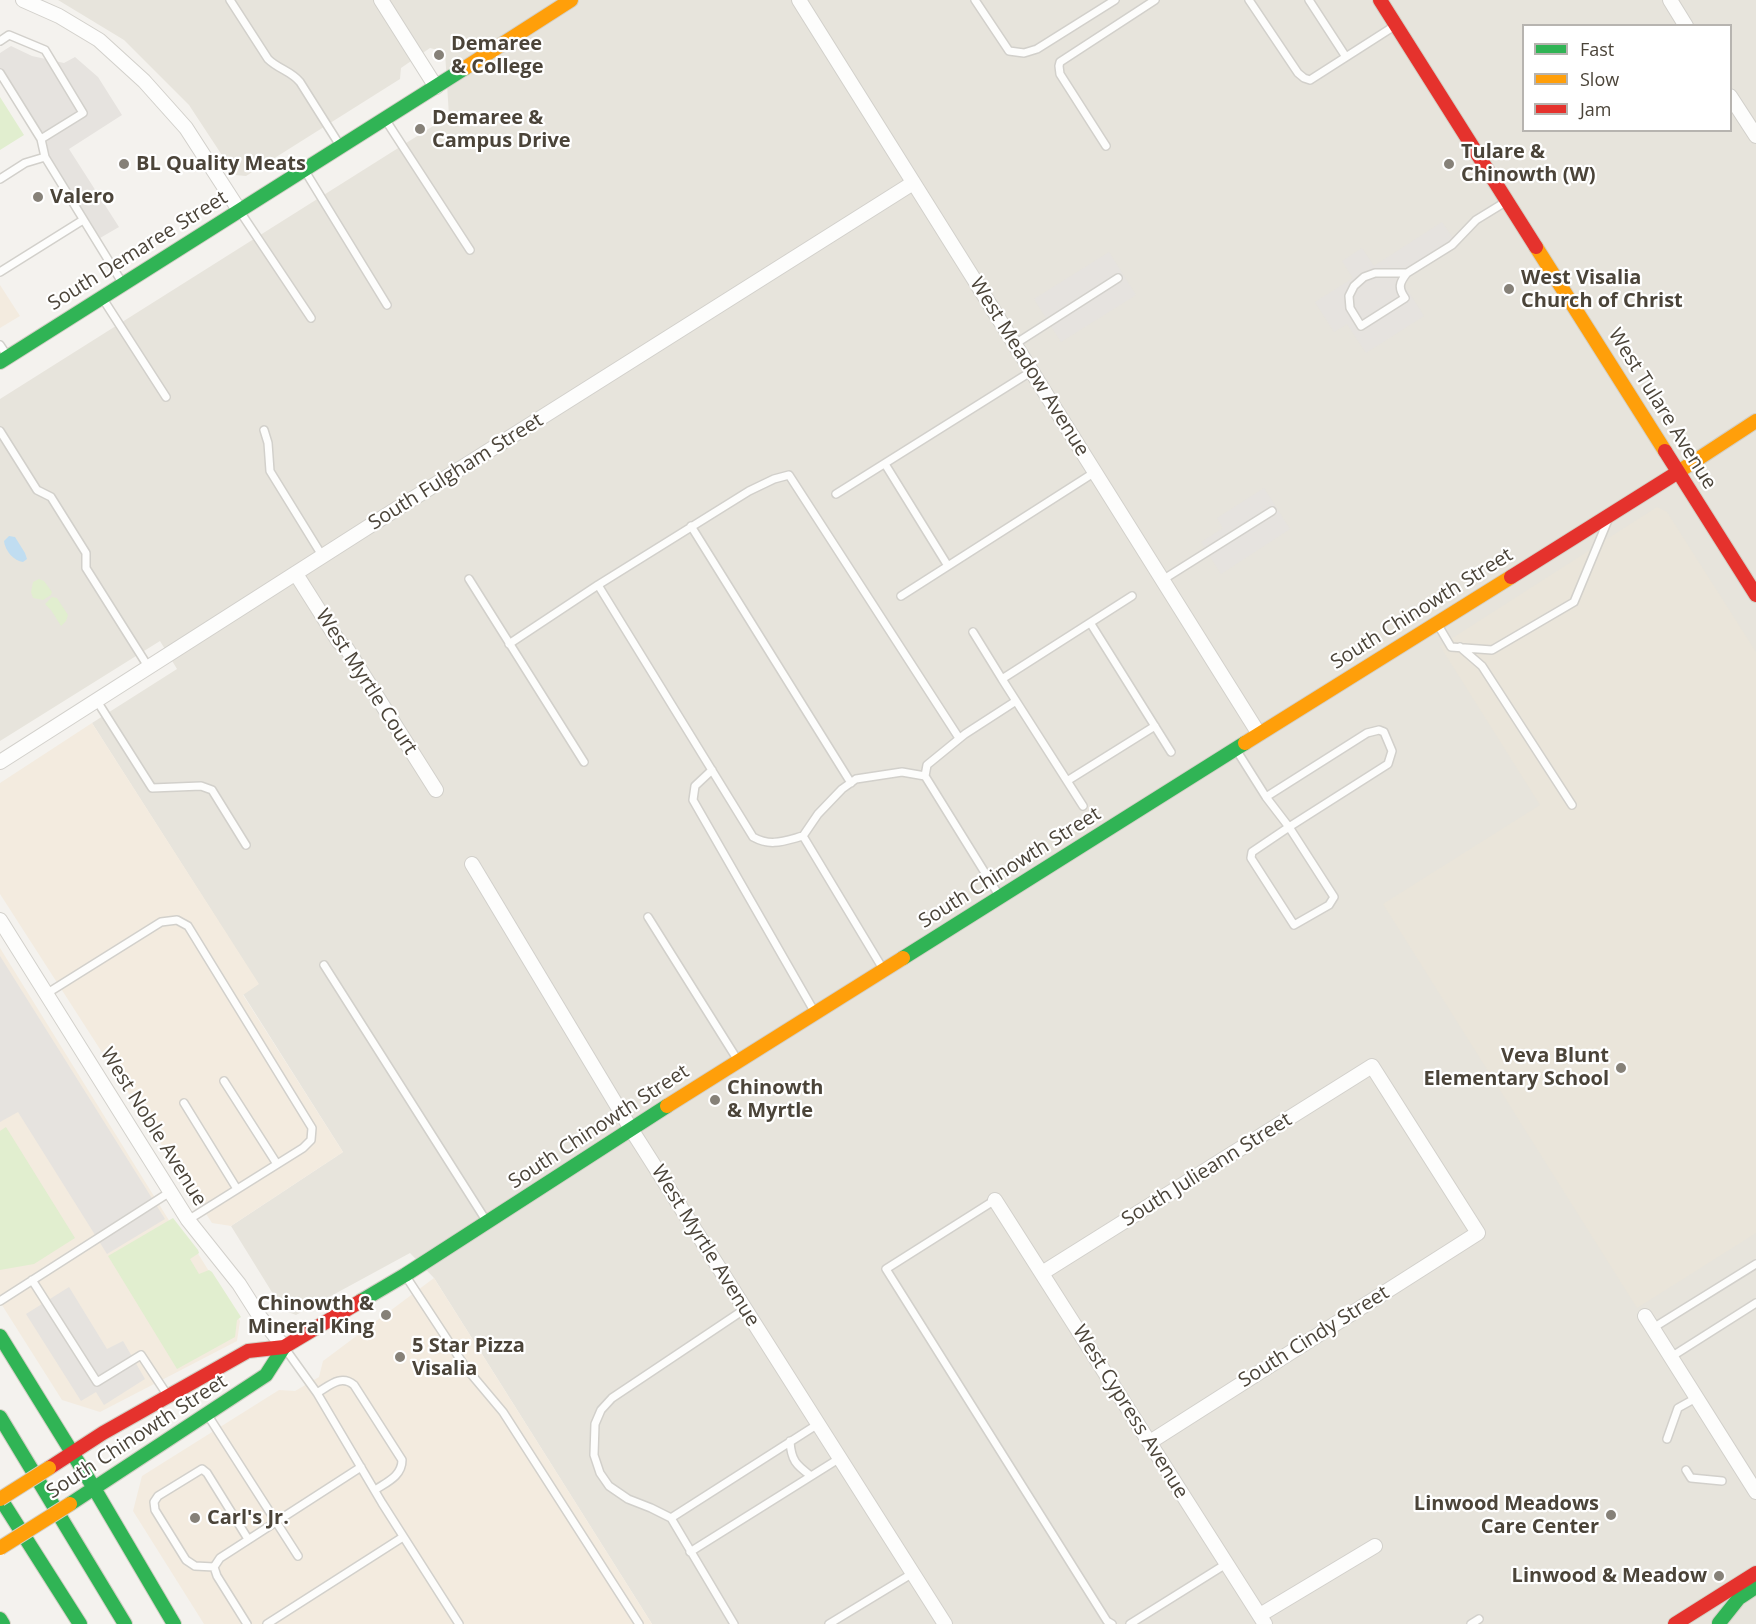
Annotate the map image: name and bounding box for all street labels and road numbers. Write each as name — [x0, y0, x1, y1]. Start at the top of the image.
street label: South Demaree Street — [44, 186, 232, 316]
street label: West Meadow Avenue — [964, 273, 1094, 461]
street label: West Tulare Avenue — [1603, 324, 1721, 494]
street label: South Fulgham Street — [364, 408, 548, 536]
street label: South Chinowth Street — [1327, 543, 1517, 675]
street label: West Myrtle Court — [310, 605, 422, 759]
street label: South Chinowth Street — [915, 802, 1105, 934]
street label: West Noble Avenue — [95, 1043, 211, 1211]
street label: South Chinowth Street — [504, 1060, 694, 1194]
street label: South Julieann Street — [1118, 1108, 1296, 1232]
street label: West Myrtle Avenue — [646, 1161, 764, 1331]
street label: South Cindy Street — [1234, 1281, 1394, 1393]
street label: West Cypress Avenue — [1067, 1321, 1193, 1503]
street label: South Chinowth Street — [42, 1370, 232, 1504]

